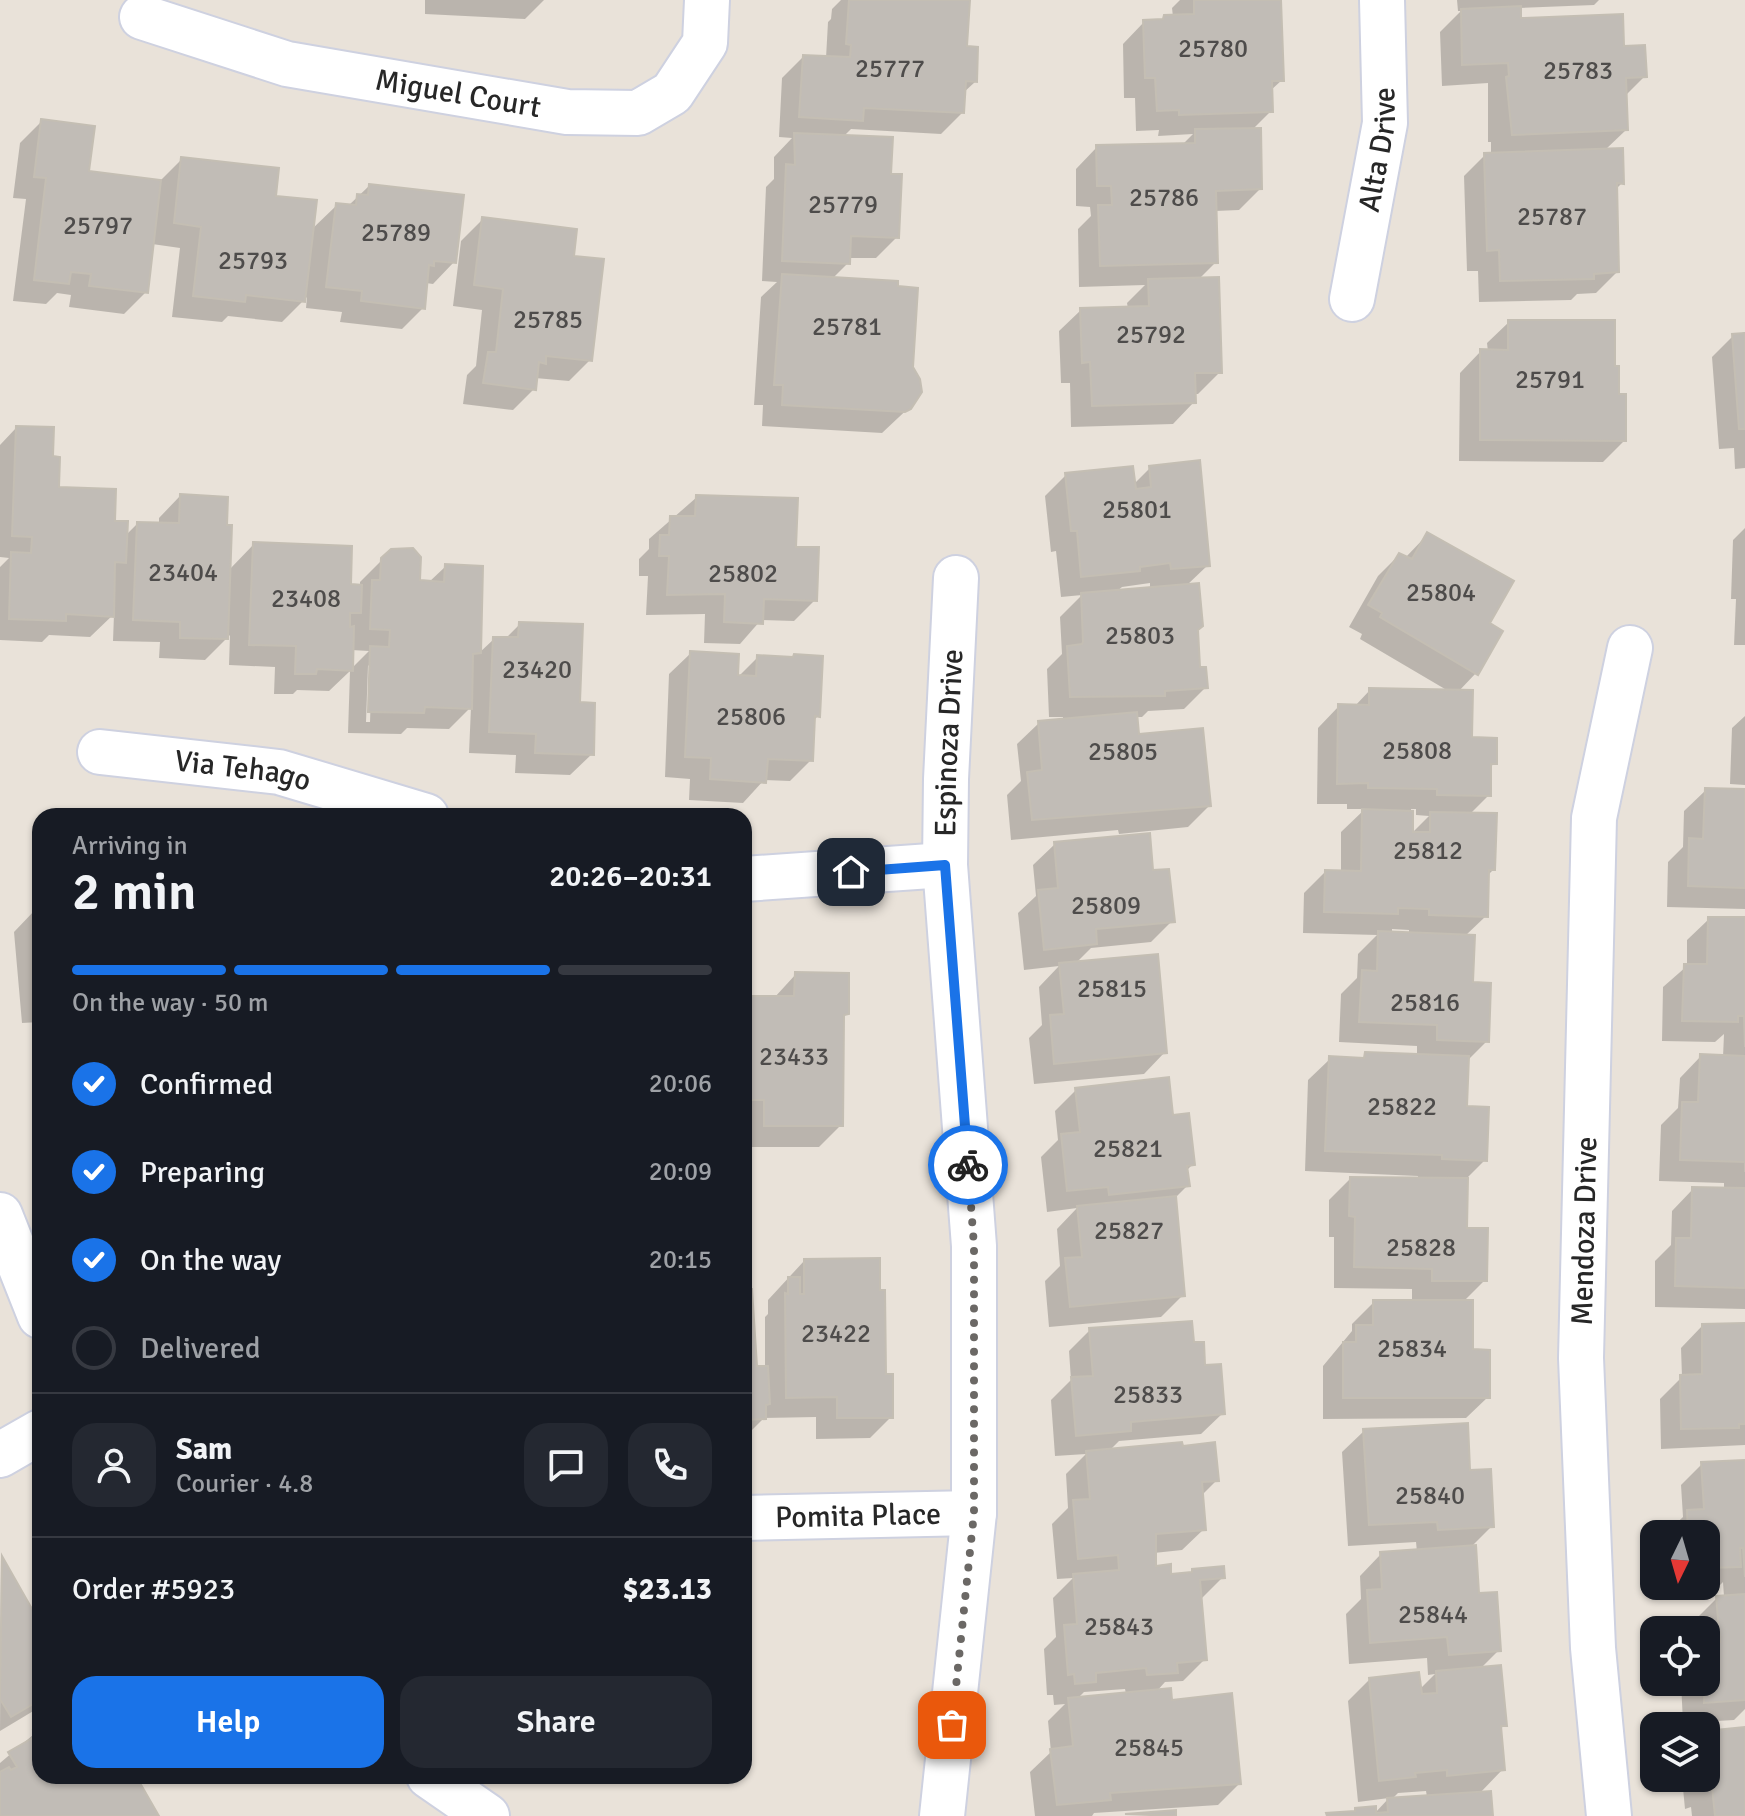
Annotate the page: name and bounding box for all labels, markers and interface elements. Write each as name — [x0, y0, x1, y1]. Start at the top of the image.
house number: 25780 — [1178, 33, 1248, 65]
house number: 25777 — [855, 53, 925, 85]
house number: 25783 — [1543, 55, 1613, 87]
street label: Miguel Court — [373, 61, 544, 126]
street label: Alta Drive — [1350, 87, 1404, 215]
house number: 25786 — [1129, 182, 1199, 214]
house number: 25779 — [808, 189, 878, 221]
house number: 25787 — [1517, 201, 1587, 233]
house number: 25797 — [63, 210, 133, 242]
house number: 25789 — [361, 217, 431, 249]
house number: 25793 — [218, 245, 288, 277]
house number: 25785 — [513, 304, 583, 336]
house number: 25781 — [812, 311, 882, 343]
house number: 25792 — [1116, 319, 1186, 351]
house number: 25791 — [1515, 364, 1585, 396]
house number: 25801 — [1102, 494, 1172, 526]
house number: 23404 — [148, 557, 218, 589]
house number: 25802 — [708, 558, 778, 590]
house number: 25804 — [1406, 577, 1476, 609]
house number: 23408 — [271, 583, 341, 615]
house number: 25803 — [1105, 620, 1175, 652]
street label: Espinoza Drive — [927, 648, 971, 837]
house number: 23420 — [502, 654, 572, 686]
house number: 25806 — [716, 701, 786, 733]
house number: 25808 — [1382, 735, 1452, 767]
house number: 25805 — [1088, 736, 1158, 768]
street label: Via Tehago — [173, 742, 316, 799]
text: Arriving in — [72, 830, 188, 862]
house number: 25812 — [1393, 835, 1463, 867]
pin — [817, 838, 885, 906]
icon: home — [829, 850, 873, 894]
text: 20:26–20:31 — [549, 858, 712, 895]
text: 2 min — [72, 860, 197, 924]
house number: 25809 — [1071, 890, 1141, 922]
house number: 25815 — [1077, 973, 1147, 1005]
text: On the way · 50 m — [72, 987, 268, 1019]
house number: 25816 — [1390, 987, 1460, 1019]
house number: 23433 — [759, 1041, 829, 1073]
icon: check — [72, 1062, 116, 1106]
text: Confirmed — [140, 1066, 273, 1103]
text: 20:06 — [649, 1068, 712, 1100]
house number: 25822 — [1367, 1091, 1437, 1123]
courier — [928, 1125, 1008, 1205]
house number: 25821 — [1093, 1133, 1163, 1165]
street label: Mendoza Drive — [1563, 1136, 1605, 1326]
icon: bike — [946, 1143, 990, 1187]
icon: check — [72, 1150, 116, 1194]
text: Preparing — [140, 1154, 265, 1191]
text: 20:09 — [649, 1156, 712, 1188]
house number: 25827 — [1094, 1215, 1164, 1247]
house number: 25828 — [1386, 1232, 1456, 1264]
icon: check — [72, 1238, 116, 1282]
text: On the way — [140, 1242, 281, 1279]
text: 20:15 — [649, 1244, 712, 1276]
house number: 23422 — [801, 1318, 871, 1350]
text: Delivered — [140, 1330, 261, 1367]
house number: 25834 — [1377, 1333, 1447, 1365]
house number: 25833 — [1113, 1379, 1183, 1411]
button: person — [72, 1423, 156, 1507]
button: chat — [524, 1423, 608, 1507]
button: phone — [628, 1423, 712, 1507]
text: Sam — [176, 1431, 232, 1468]
text: Courier · 4.8 — [176, 1468, 313, 1500]
house number: 25840 — [1395, 1480, 1465, 1512]
street label: Pomita Place — [775, 1495, 941, 1536]
north arrow — [1640, 1520, 1720, 1600]
map controls — [1640, 1520, 1720, 1792]
text: Order #5923 — [72, 1571, 235, 1608]
text: $23.13 — [622, 1571, 712, 1608]
house number: 25844 — [1398, 1599, 1468, 1631]
house number: 25843 — [1084, 1611, 1154, 1643]
button: locate — [1640, 1616, 1720, 1696]
button: Help — [72, 1676, 384, 1768]
button: Share — [400, 1676, 712, 1768]
pin — [918, 1691, 986, 1759]
icon: bag — [930, 1703, 974, 1747]
button: layers — [1640, 1712, 1720, 1792]
house number: 25845 — [1114, 1732, 1184, 1764]

